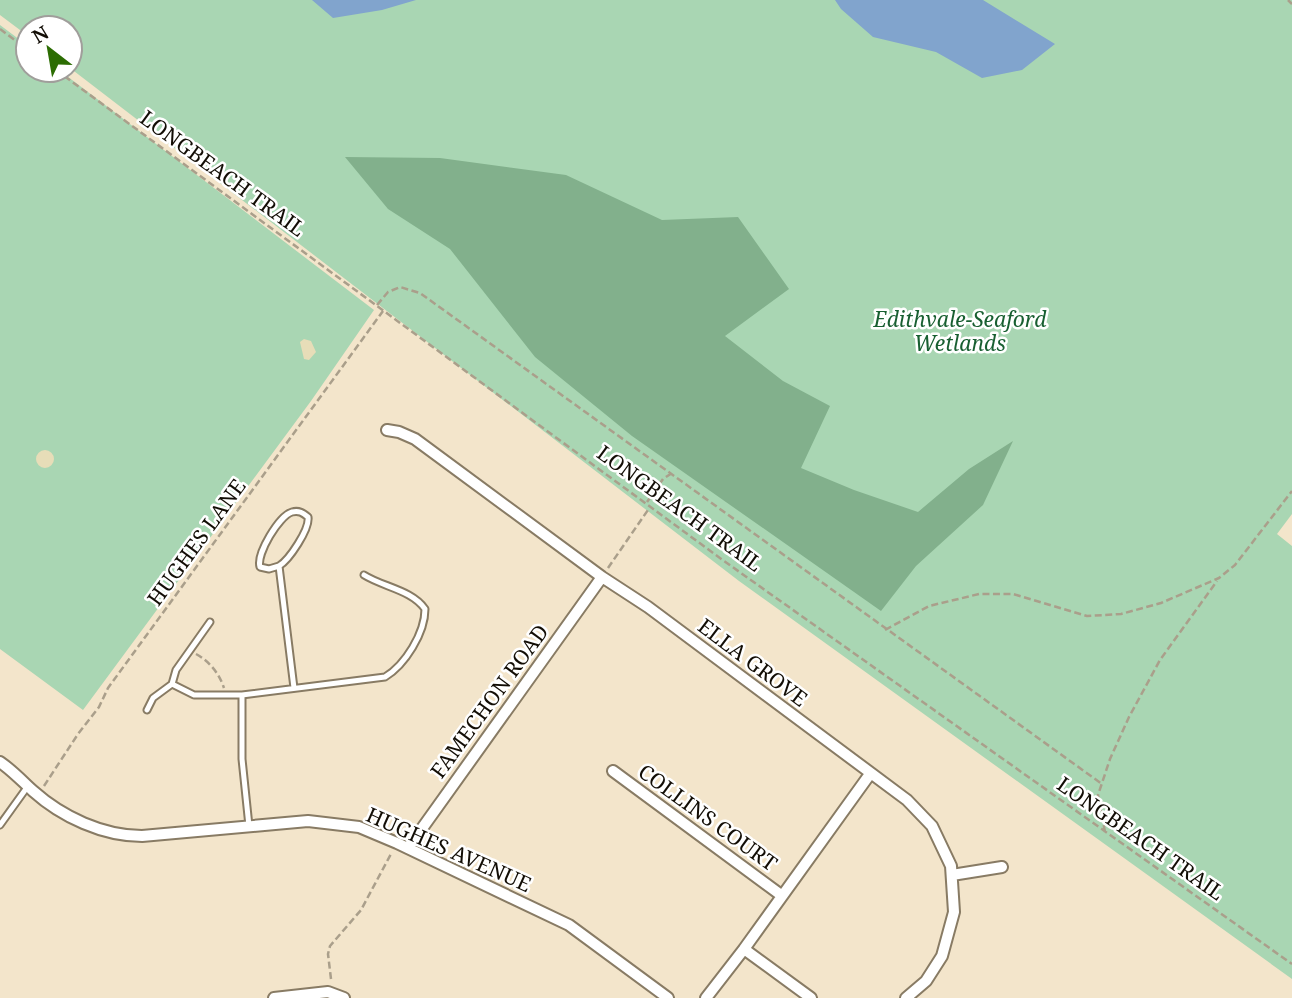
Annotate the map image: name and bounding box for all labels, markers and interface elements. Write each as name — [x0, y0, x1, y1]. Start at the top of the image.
north arrow — [14, 14, 84, 84]
text: N — [27, 19, 53, 49]
street label: LONGBEACH TRAIL — [135, 103, 311, 243]
park label: Edithvale-Seaford Wetlands — [873, 305, 1047, 357]
street label: LONGBEACH TRAIL — [592, 438, 768, 578]
street label: HUGHES LANE — [140, 473, 252, 611]
street label: ELLA GROVE — [693, 612, 813, 712]
street label: FAMECHON ROAD — [424, 618, 554, 784]
street label: COLLINS COURT — [633, 757, 783, 877]
street label: LONGBEACH TRAIL — [1052, 770, 1230, 906]
street label: HUGHES AVENUE — [362, 800, 536, 898]

